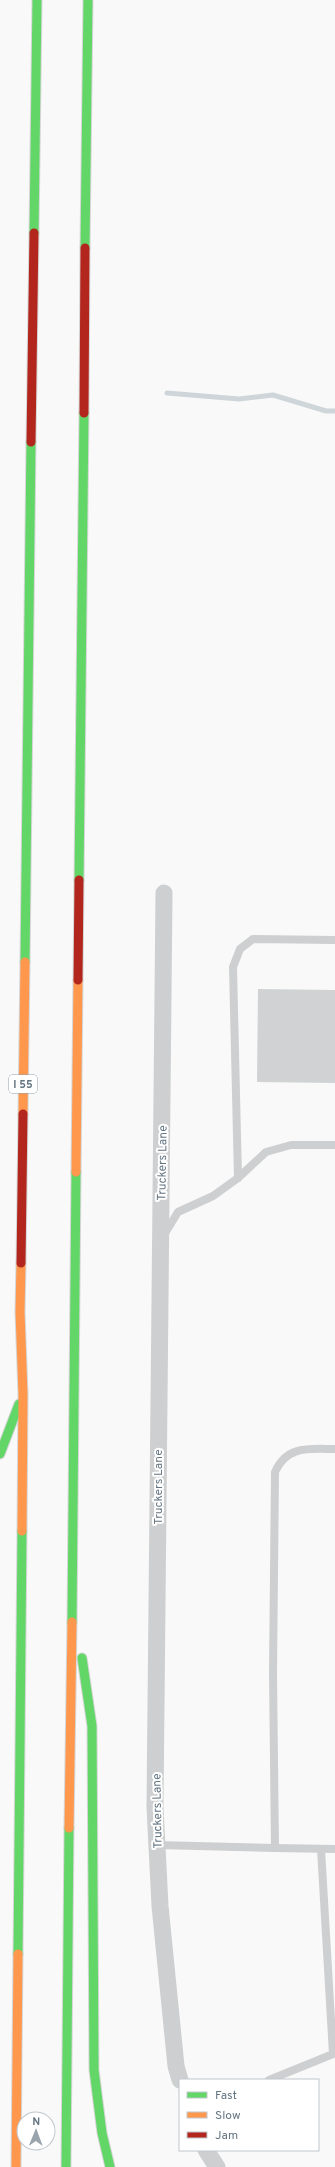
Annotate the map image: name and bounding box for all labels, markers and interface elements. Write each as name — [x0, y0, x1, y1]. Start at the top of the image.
road number: I 55 — [9, 1075, 37, 1093]
street label: Truckers Lane — [154, 1125, 172, 1201]
street label: Truckers Lane — [151, 1449, 167, 1525]
street label: Truckers Lane — [149, 1773, 167, 1849]
legend — [179, 2079, 319, 2151]
text: Fast — [215, 2088, 237, 2104]
text: Slow — [215, 2108, 241, 2124]
north arrow — [16, 2111, 56, 2151]
text: N — [32, 2115, 40, 2129]
text: Jam — [215, 2128, 238, 2144]

